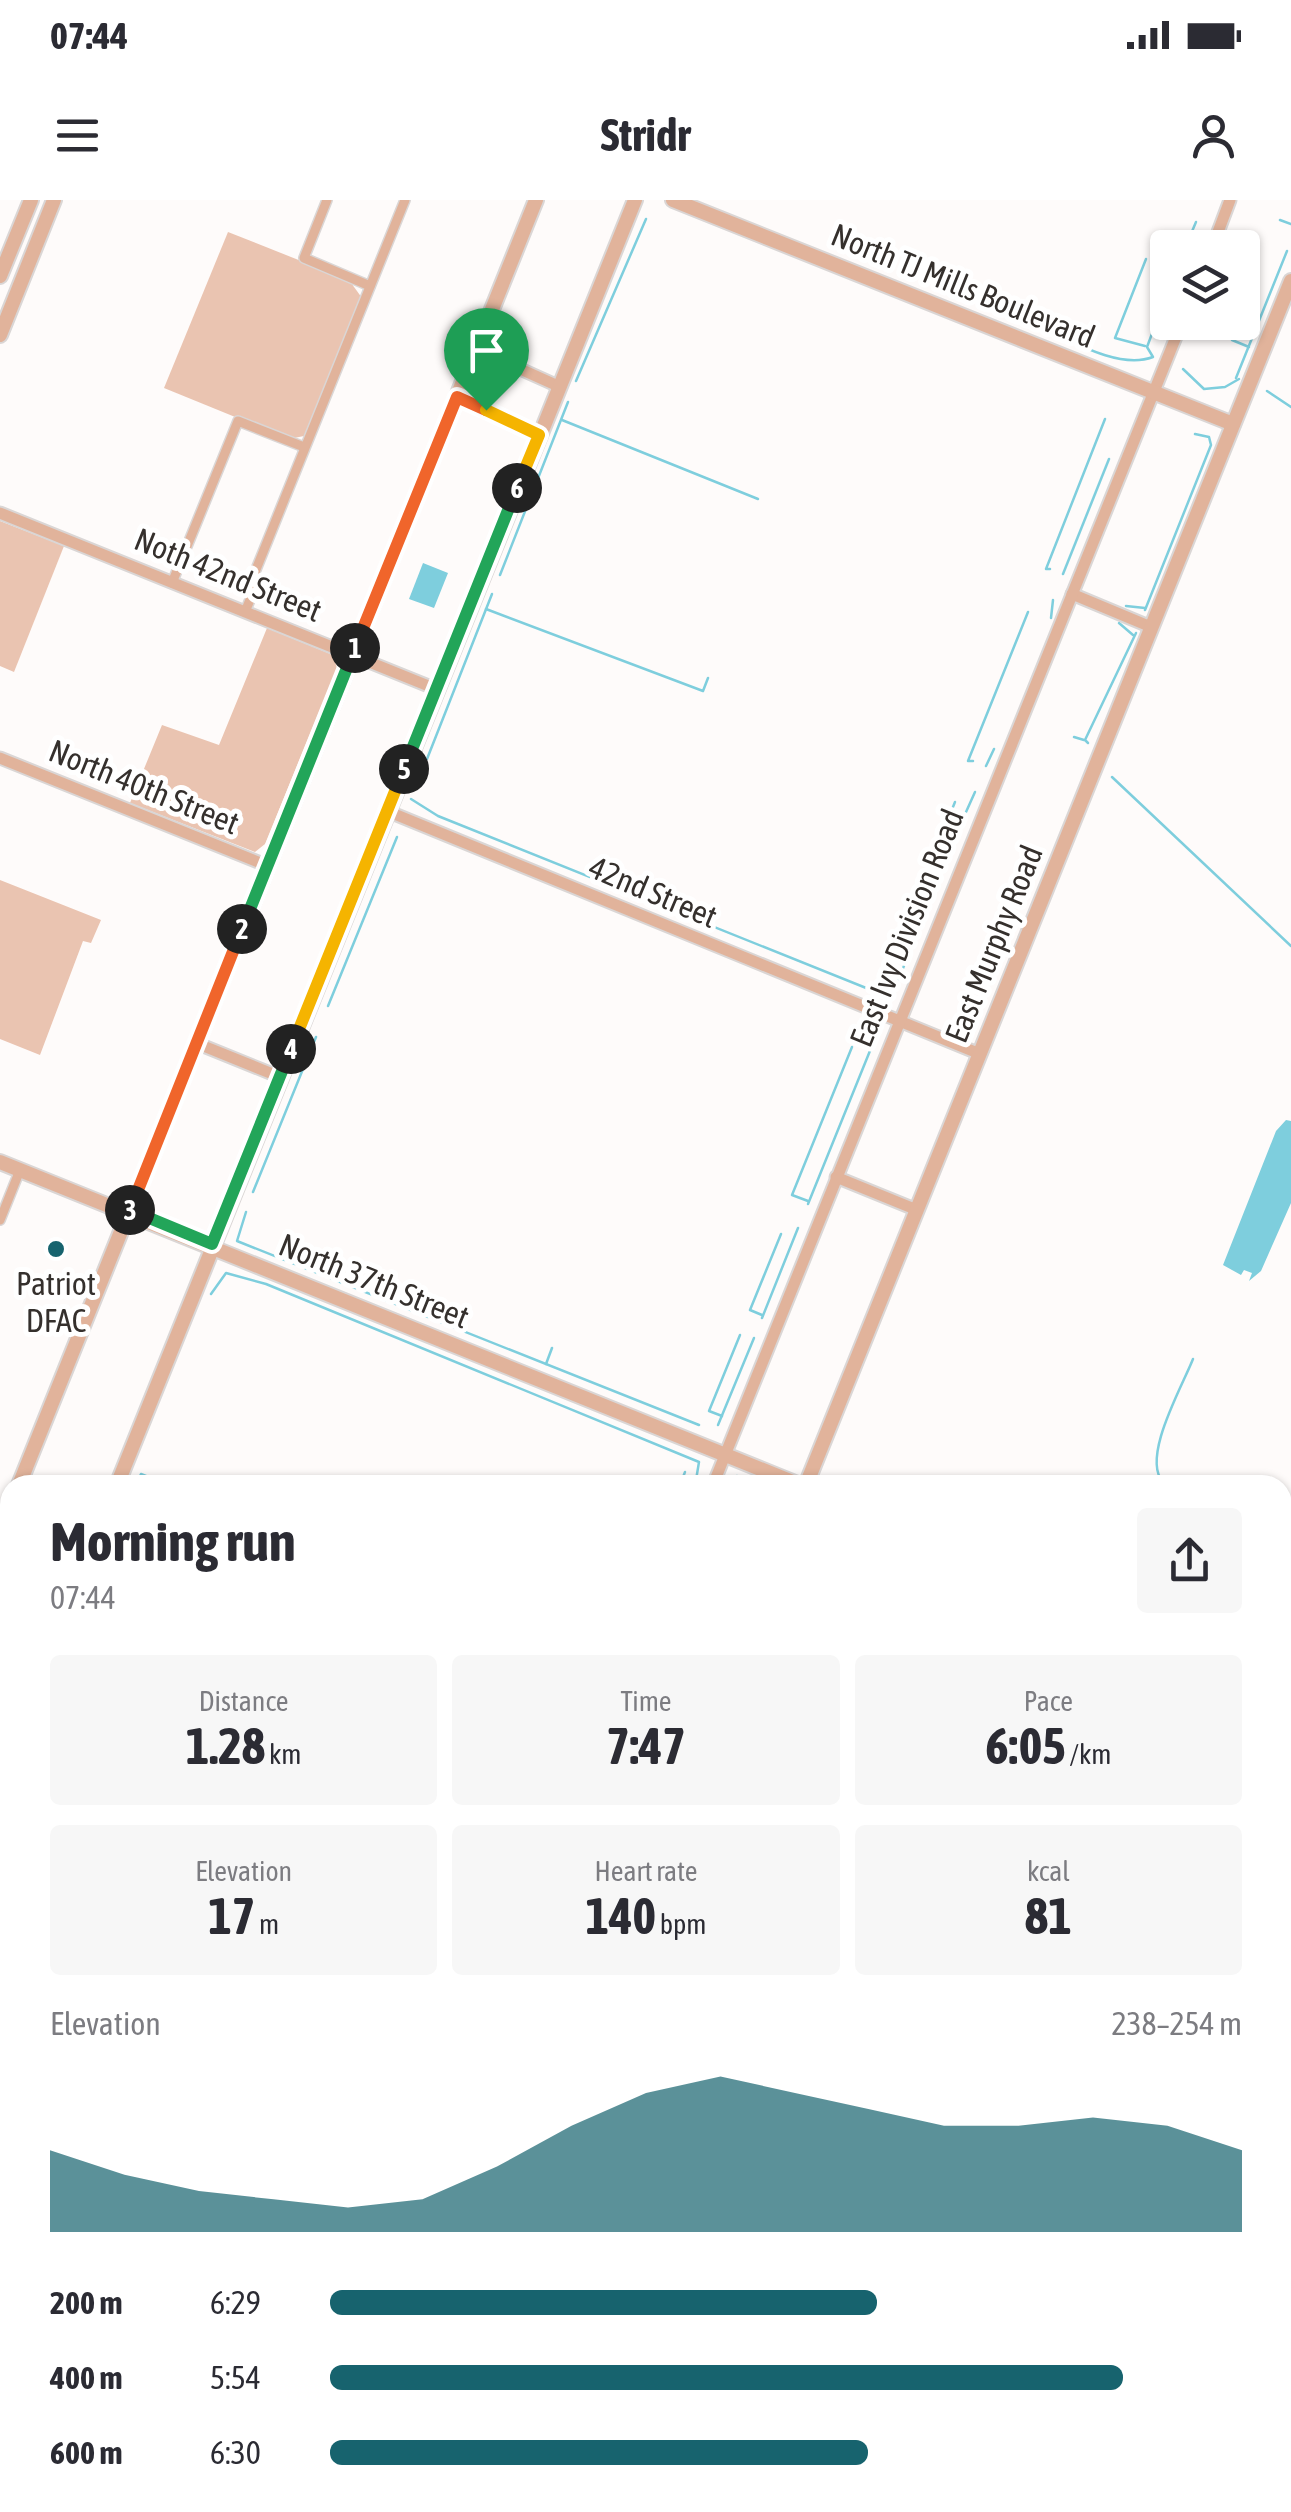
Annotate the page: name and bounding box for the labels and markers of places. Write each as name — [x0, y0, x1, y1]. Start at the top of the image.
pin — [444, 308, 529, 411]
pin: 6 — [492, 463, 542, 513]
pin: 1 — [330, 623, 380, 673]
pin: 5 — [379, 744, 429, 794]
pin: 2 — [217, 904, 267, 954]
pin: 4 — [266, 1024, 316, 1074]
pin: 3 — [105, 1185, 155, 1235]
marker: Patriot DFAC — [45, 1238, 67, 1260]
place label: Patriot DFAC — [16, 1265, 96, 1339]

